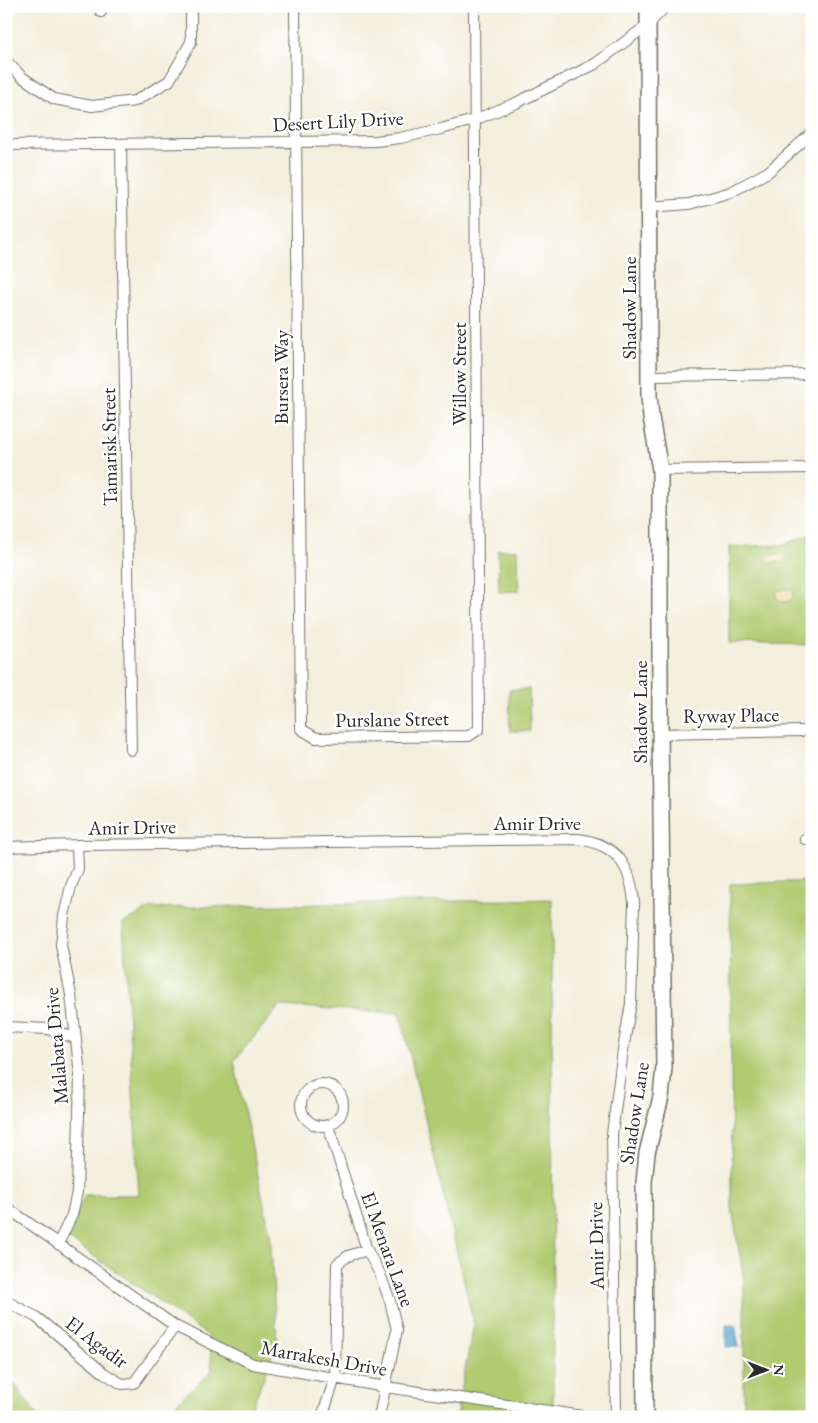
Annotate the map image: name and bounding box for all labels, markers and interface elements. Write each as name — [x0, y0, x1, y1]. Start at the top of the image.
street label: Desert Lily Drive — [272, 105, 404, 137]
street label: Shadow Lane — [616, 256, 642, 360]
street label: Willow Street — [446, 321, 472, 426]
street label: Bursera Way — [268, 329, 294, 424]
street label: Tamarisk Street — [95, 387, 123, 506]
street label: Shadow Lane — [627, 660, 653, 764]
street label: Ryway Place — [683, 701, 780, 729]
street label: Purslane Street — [335, 705, 450, 733]
street label: Amir Drive — [492, 810, 581, 836]
street label: Amir Drive — [87, 813, 176, 841]
street label: Malabata Drive — [38, 986, 74, 1106]
street label: Shadow Lane — [613, 1060, 655, 1166]
street label: El Menara Lane — [355, 1188, 421, 1310]
street label: Amir Drive — [582, 1202, 610, 1291]
street label: El Agadir — [60, 1310, 134, 1374]
street label: Marrakesh Drive — [259, 1334, 389, 1382]
north arrow — [740, 1346, 790, 1396]
text: N — [770, 1364, 788, 1376]

